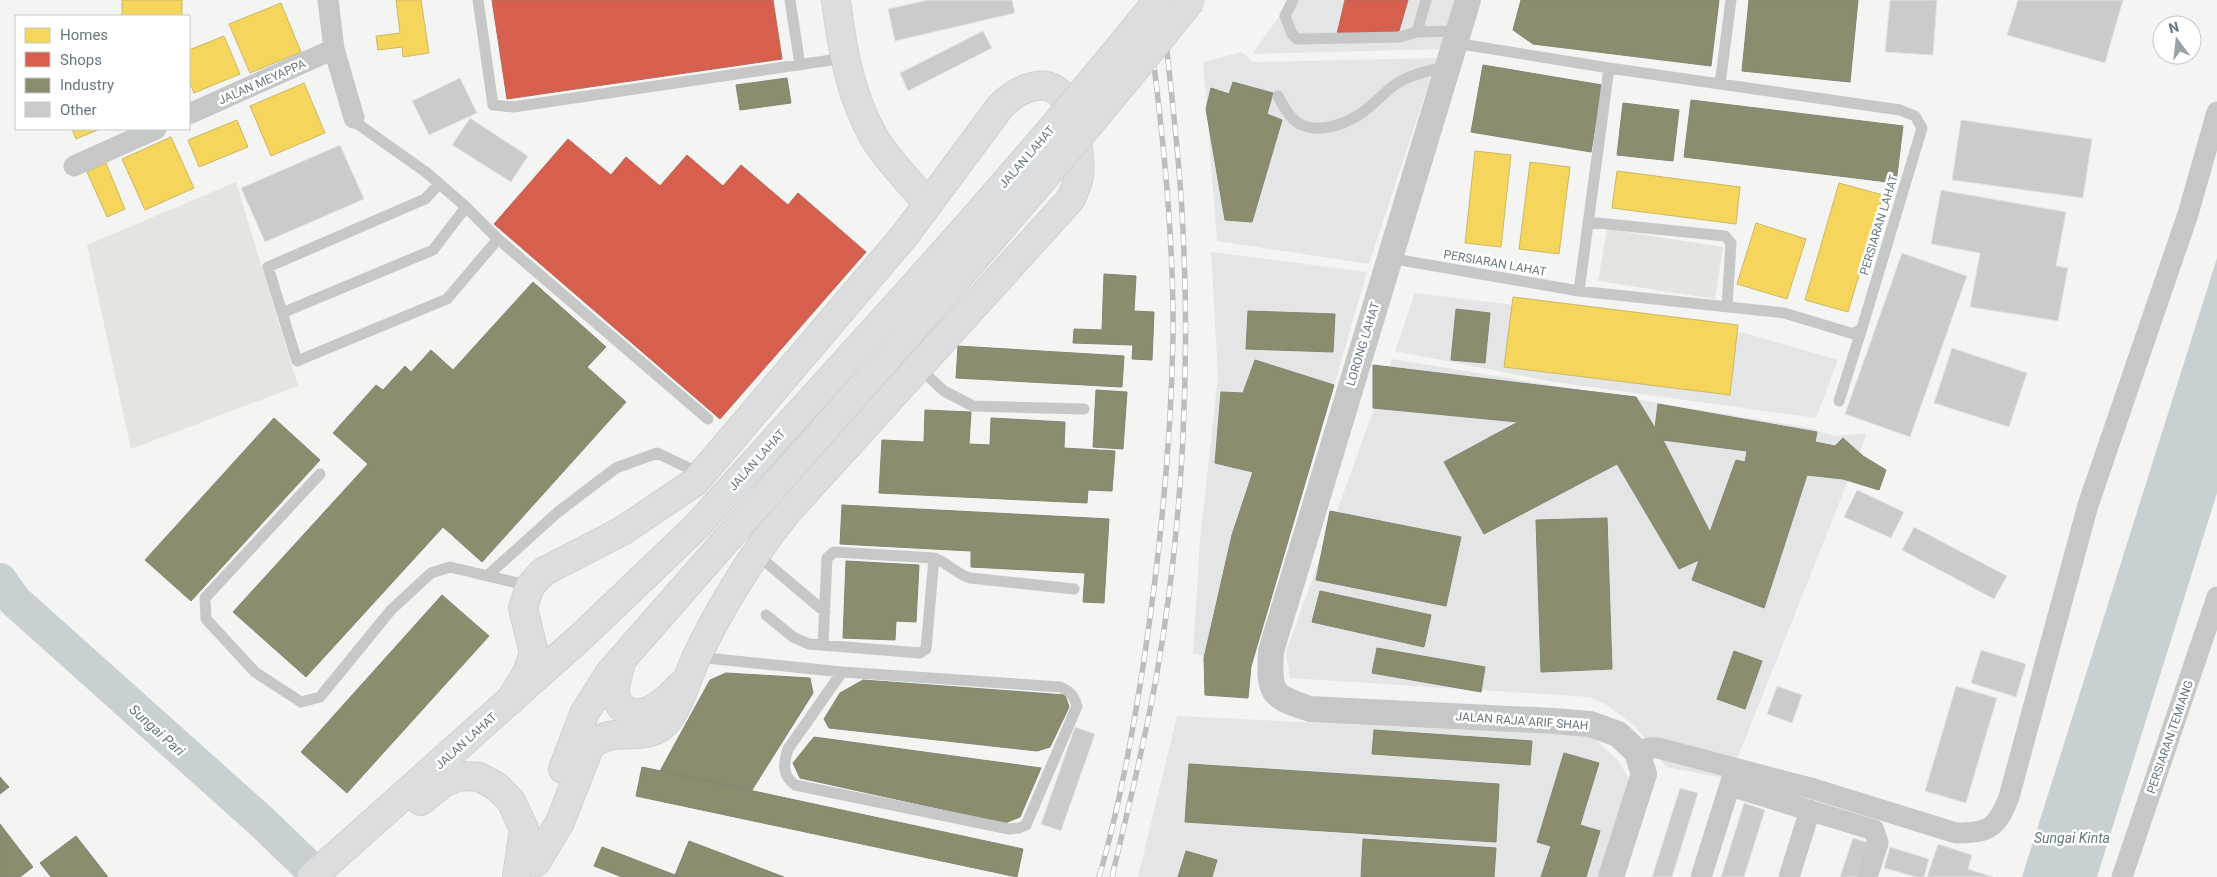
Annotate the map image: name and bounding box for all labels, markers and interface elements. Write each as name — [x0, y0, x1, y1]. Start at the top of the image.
legend — [15, 15, 190, 130]
north arrow — [2152, 15, 2202, 65]
text: N — [2167, 18, 2180, 36]
text: Homes — [60, 26, 108, 44]
text: Shops — [60, 51, 102, 69]
street label: JALAN MEYAPPA — [216, 56, 308, 108]
text: Industry — [60, 76, 114, 94]
text: Other — [60, 101, 97, 119]
street label: JALAN LAHAT — [996, 123, 1058, 191]
street label: PERSIARAN LAHAT — [1857, 173, 1901, 277]
street label: PERSIARAN LAHAT — [1442, 247, 1548, 279]
street label: LORONG LAHAT — [1344, 300, 1382, 388]
street label: JALAN LAHAT — [726, 426, 788, 494]
street label: PERSIARAN TEMIANG — [2144, 678, 2196, 796]
water label: Sungai Pari — [126, 701, 188, 759]
street label: JALAN RAJA ARIF SHAH — [1455, 709, 1589, 733]
street label: JALAN LAHAT — [432, 710, 500, 772]
water label: Sungai Kinta — [2034, 830, 2110, 846]

